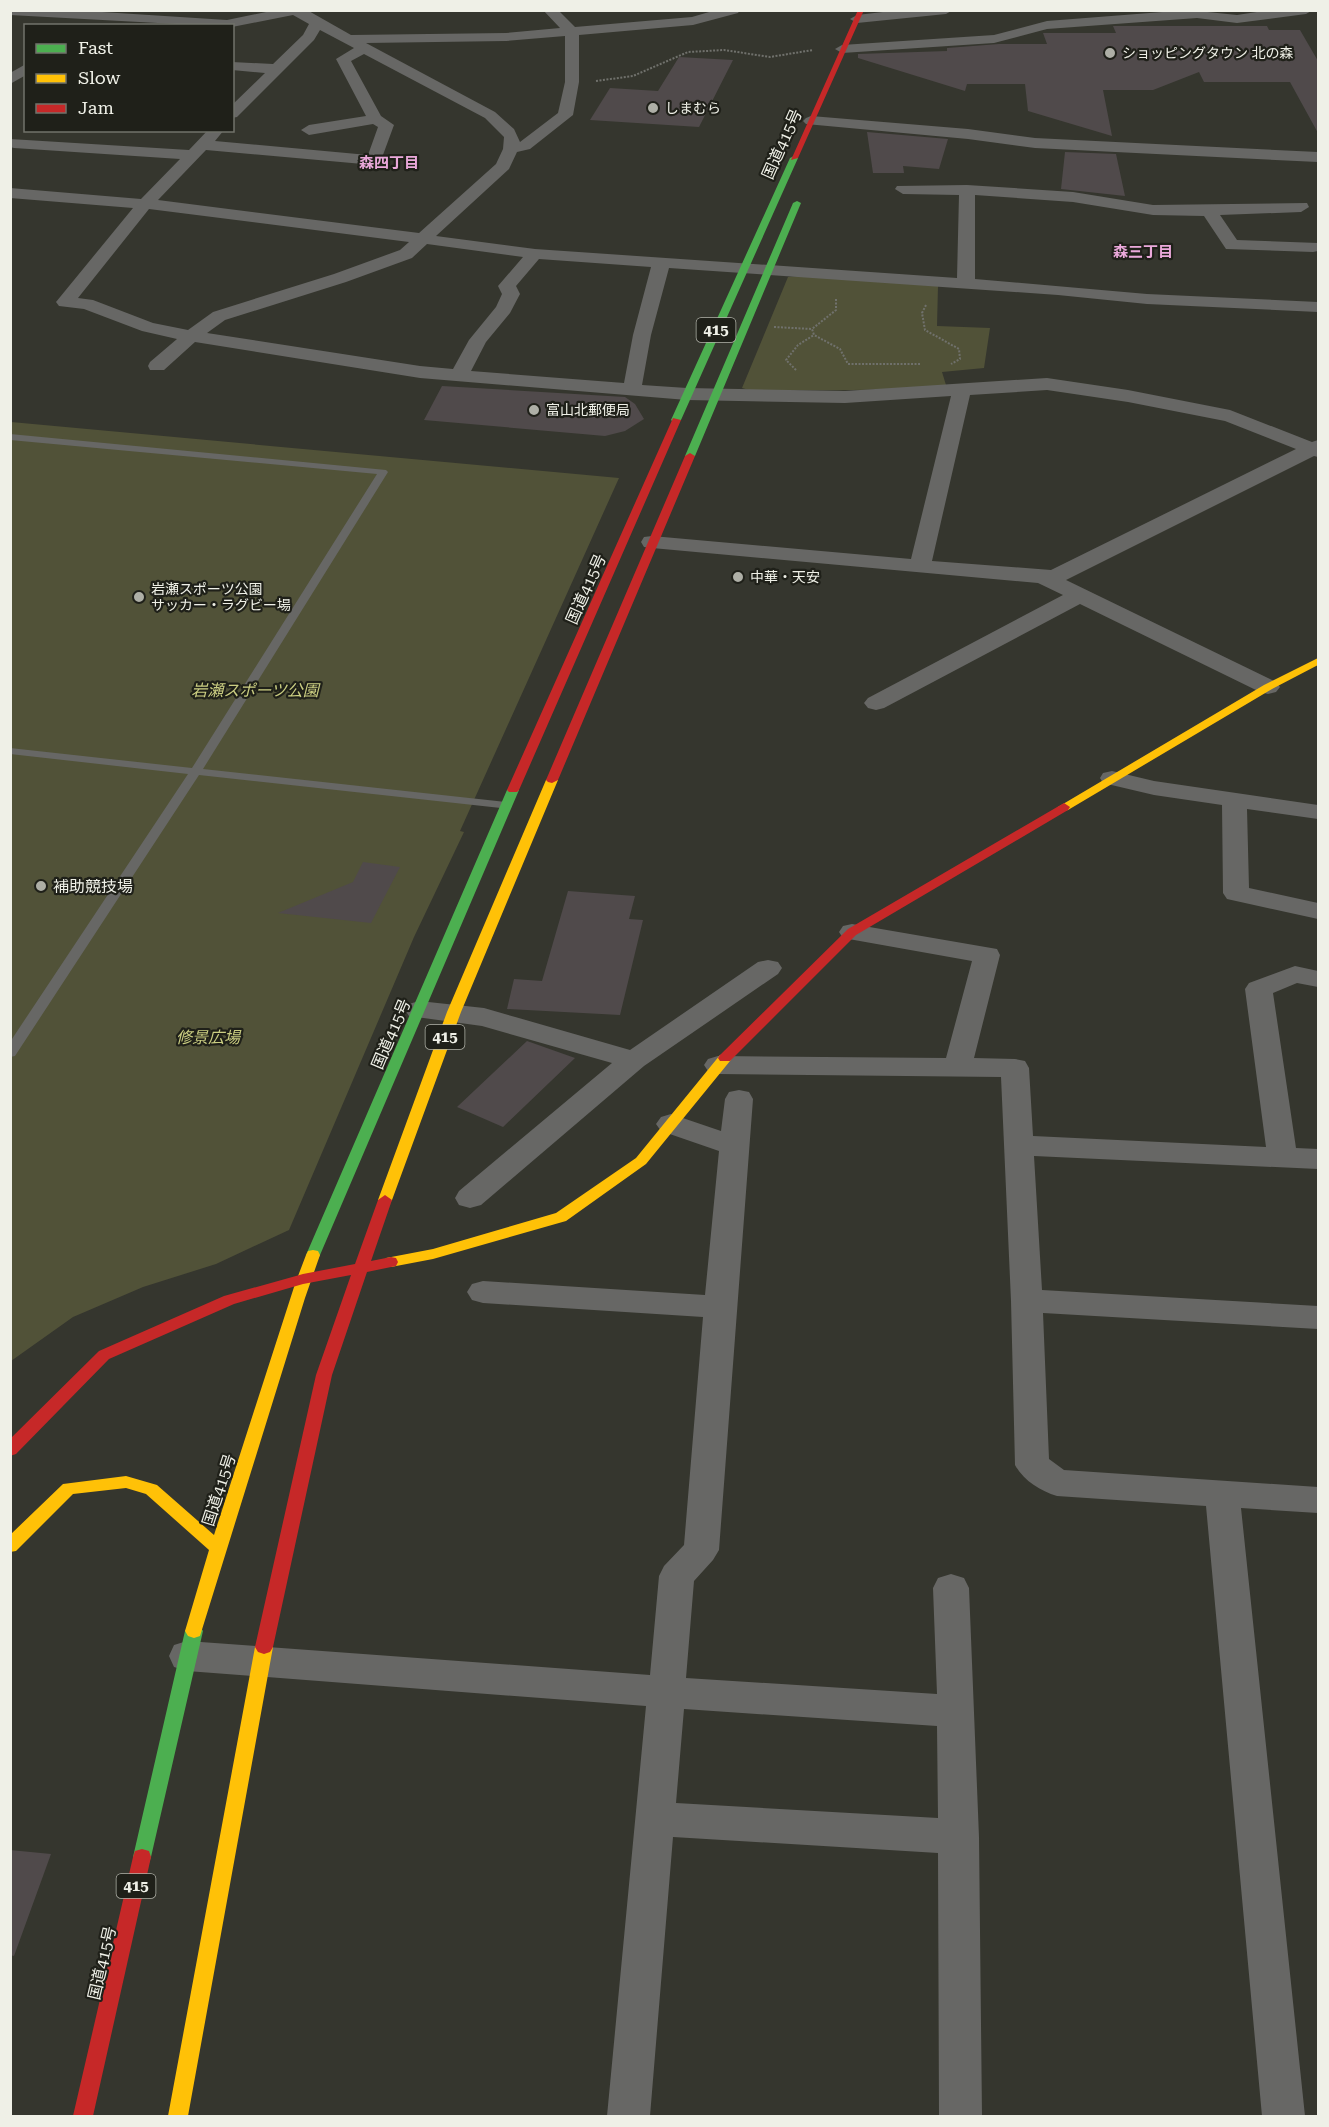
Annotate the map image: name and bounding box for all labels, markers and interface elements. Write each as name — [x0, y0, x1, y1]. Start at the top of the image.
legend — [24, 24, 234, 132]
text: Fast — [78, 37, 113, 58]
place label: ショッピングタウン 北の森 — [1122, 45, 1294, 61]
marker: ショッピングタウン 北の森 — [1103, 46, 1117, 60]
text: Slow — [78, 67, 120, 88]
text: Jam — [78, 97, 114, 118]
place label: しまむら — [665, 100, 721, 116]
marker: しまむら — [646, 101, 660, 115]
street label: 国道415号 — [758, 106, 806, 182]
district label: 森四丁目 — [359, 154, 419, 172]
district label: 森三丁目 — [1113, 243, 1173, 261]
road number: 415 — [696, 318, 736, 342]
place label: 富山北郵便局 — [546, 402, 630, 418]
marker: 富山北郵便局 — [527, 403, 541, 417]
street label: 国道415号 — [562, 551, 610, 627]
place label: 中華・天安 — [750, 569, 820, 585]
marker: 中華・天安 — [731, 570, 745, 584]
place label: 岩瀬スポーツ公園 サッカー・ラグビー場 — [151, 581, 291, 613]
marker: 岩瀬スポーツ公園 サッカー・ラグビー場 — [132, 590, 146, 604]
park label: 岩瀬スポーツ公園 — [191, 681, 321, 700]
place label: 補助競技場 — [53, 877, 133, 896]
marker: 補助競技場 — [34, 879, 48, 893]
street label: 国道415号 — [368, 996, 414, 1072]
road number: 415 — [426, 1025, 464, 1049]
park label: 修景広場 — [176, 1028, 242, 1047]
street label: 国道415号 — [198, 1451, 240, 1529]
road number: 415 — [116, 1874, 156, 1898]
street label: 国道415号 — [84, 1924, 120, 2002]

